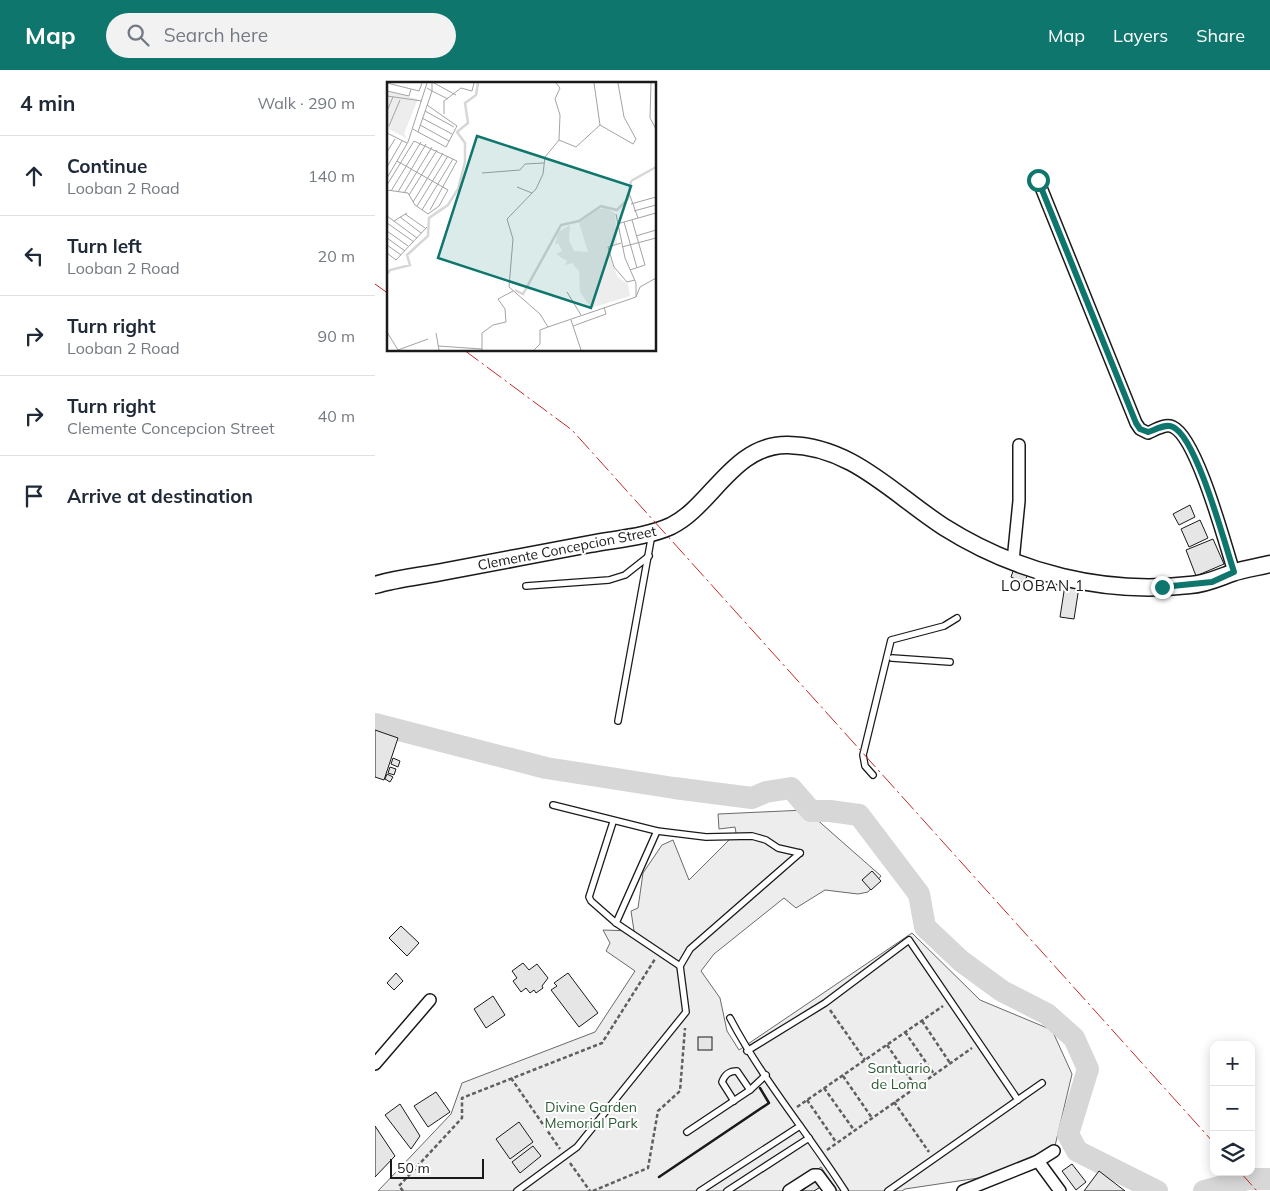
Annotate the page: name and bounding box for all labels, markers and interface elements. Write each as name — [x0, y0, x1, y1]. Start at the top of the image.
search box — [106, 13, 456, 58]
text: Map — [25, 20, 76, 50]
icon: search — [124, 21, 152, 49]
text: Search here — [164, 23, 268, 47]
text: Map — [1048, 24, 1085, 47]
text: Layers — [1113, 24, 1168, 47]
text: Share — [1196, 24, 1245, 47]
inset map — [387, 82, 656, 351]
text: 4 min — [20, 90, 75, 116]
text: Walk · 290 m — [257, 93, 355, 113]
text: Continue — [67, 154, 147, 178]
icon: ahead — [20, 162, 48, 190]
text: 140 m — [308, 166, 355, 186]
route start — [1027, 169, 1050, 192]
text: Looban 2 Road — [67, 178, 180, 198]
text: Turn left — [67, 234, 142, 258]
icon: left — [20, 242, 48, 270]
text: 20 m — [318, 246, 355, 266]
text: Looban 2 Road — [67, 258, 180, 278]
text: Turn right — [67, 314, 156, 338]
icon: right — [20, 322, 48, 350]
text: 90 m — [318, 326, 355, 346]
text: Looban 2 Road — [67, 338, 180, 358]
text: Turn right — [67, 394, 156, 418]
icon: right — [20, 402, 48, 430]
text: 40 m — [318, 406, 355, 426]
text: Clemente Concepcion Street — [67, 418, 275, 438]
icon: arrive — [20, 482, 48, 510]
text: Arrive at destination — [67, 484, 253, 508]
street label: Clemente Concepcion Street — [476, 522, 658, 574]
district label: LOOBAN 1 — [1001, 576, 1085, 595]
route end — [1151, 576, 1174, 599]
map controls — [1210, 1041, 1255, 1176]
button: + — [1210, 1041, 1255, 1086]
park label: Santuario de Loma — [867, 1059, 931, 1093]
button: − — [1210, 1086, 1255, 1131]
park label: Divine Garden Memorial Park — [544, 1098, 638, 1132]
button: layers — [1210, 1131, 1255, 1176]
scale bar — [390, 1156, 484, 1179]
text: 50 m — [397, 1159, 430, 1177]

